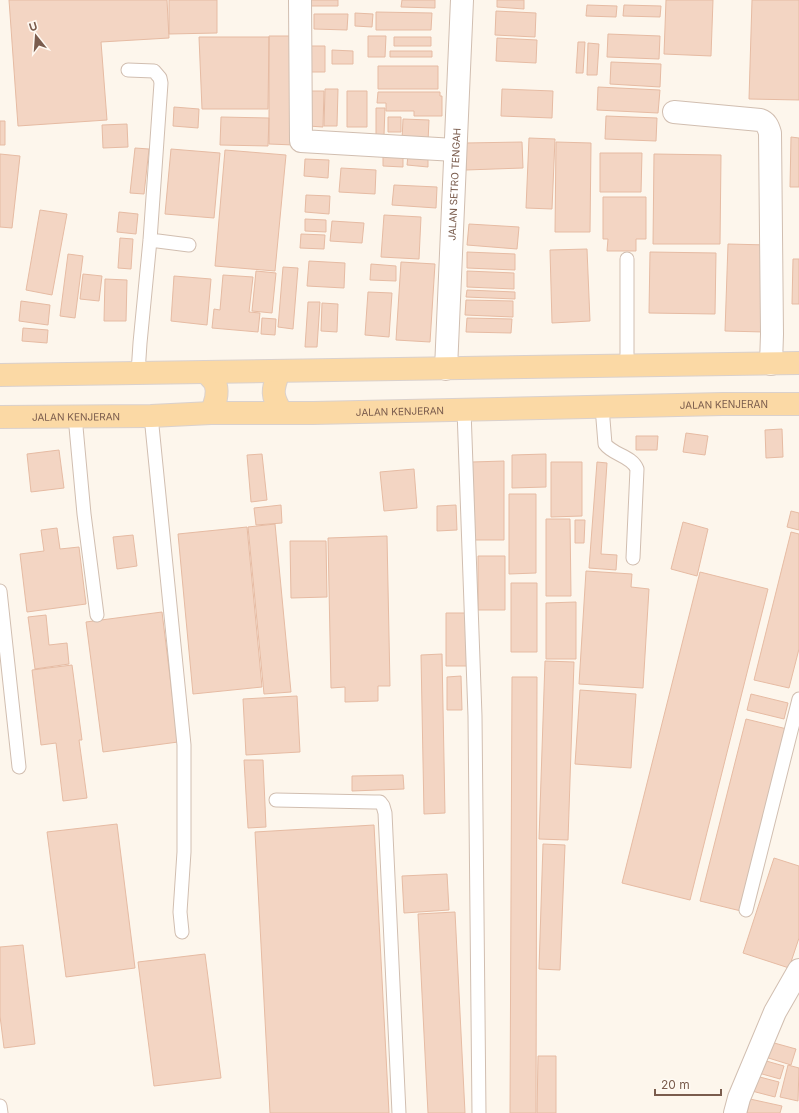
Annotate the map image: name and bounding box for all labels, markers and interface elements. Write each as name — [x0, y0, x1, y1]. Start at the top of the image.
north arrow — [16, 16, 56, 56]
text: U — [27, 19, 39, 34]
street label: JALAN SETRO TENGAH — [446, 128, 462, 241]
street label: JALAN KENJERAN — [680, 398, 768, 411]
street label: JALAN KENJERAN — [356, 404, 444, 418]
street label: JALAN KENJERAN — [32, 410, 120, 423]
scale bar — [655, 1071, 721, 1097]
text: 20 m — [661, 1077, 690, 1092]

